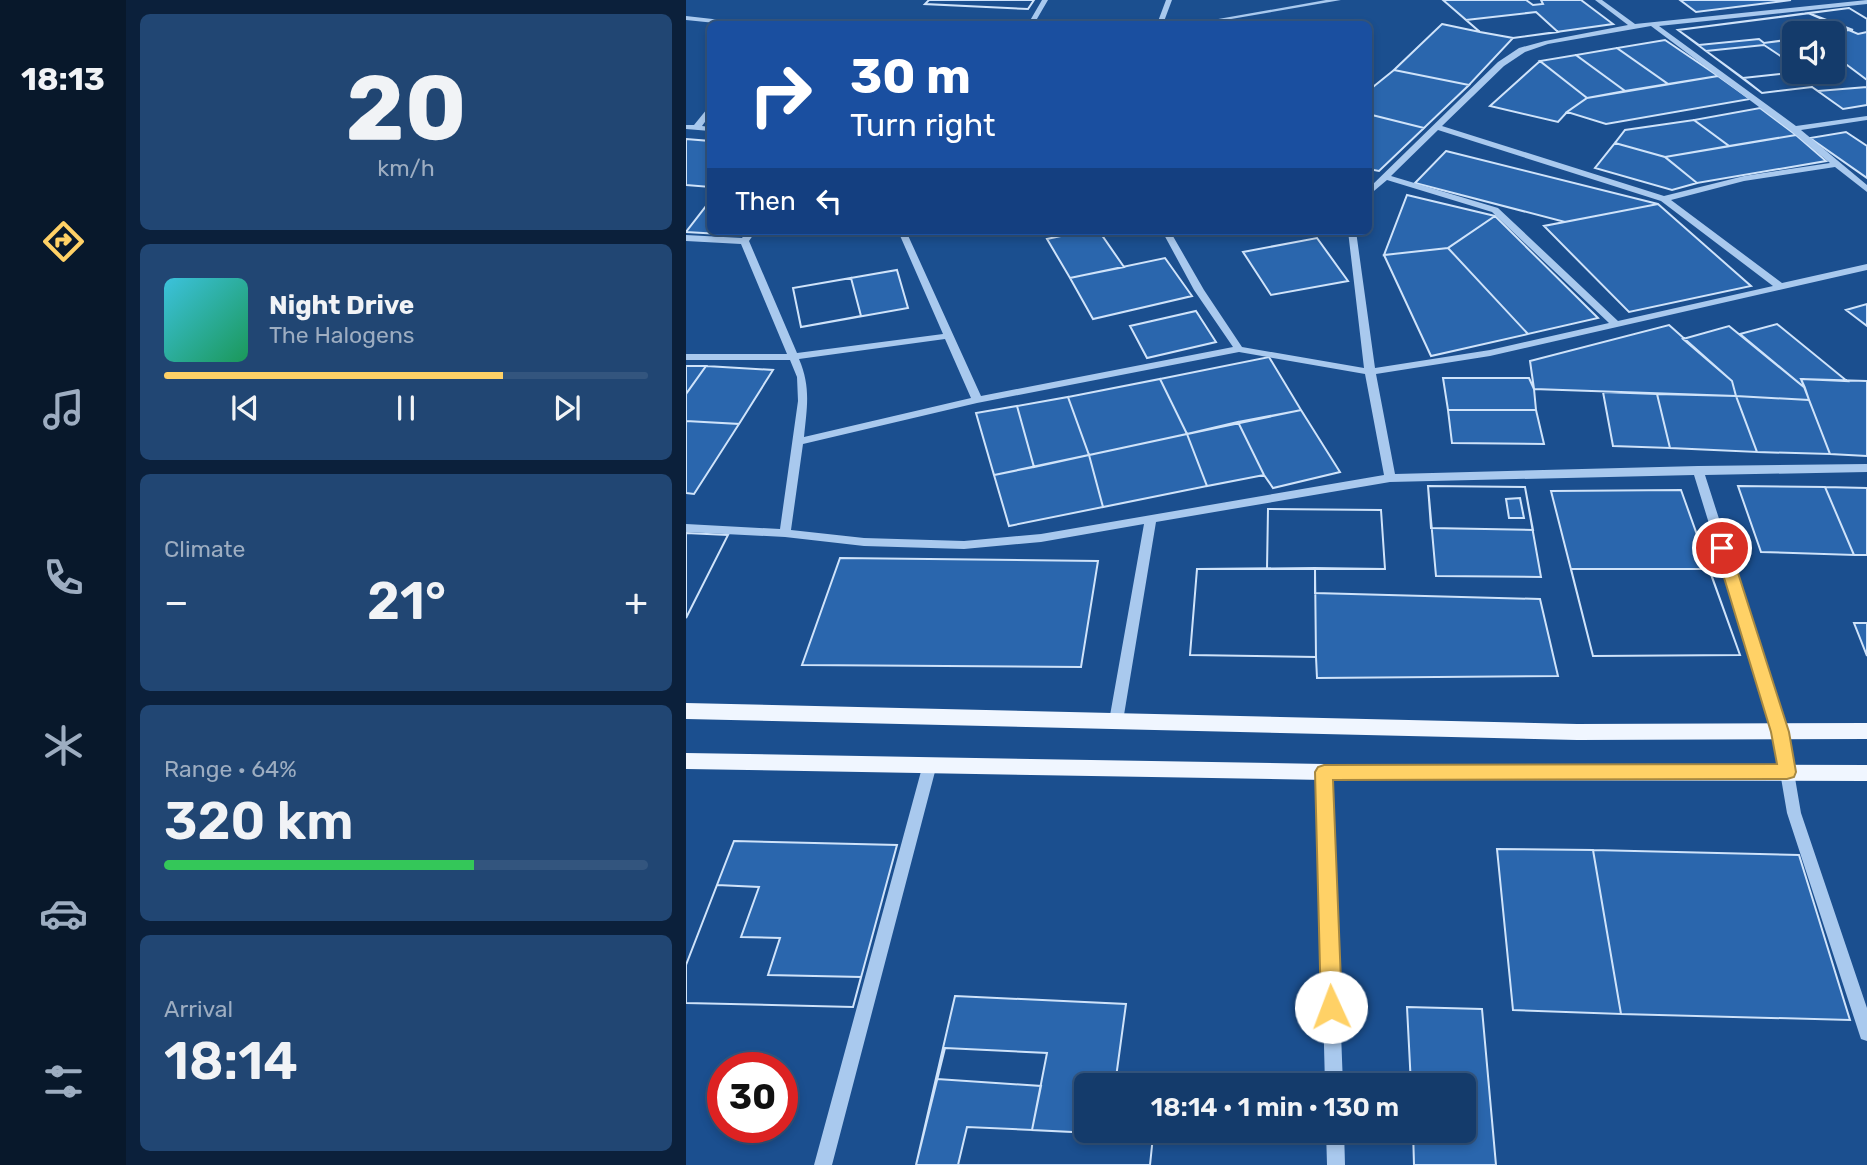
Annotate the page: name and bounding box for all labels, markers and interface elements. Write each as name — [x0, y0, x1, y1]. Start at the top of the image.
map controls — [1782, 21, 1845, 84]
button: sound — [1782, 21, 1845, 84]
text: 30 m — [850, 47, 971, 105]
icon: right — [735, 49, 826, 140]
text: 20 — [345, 54, 467, 162]
text: 18:13 — [21, 60, 105, 98]
text: Turn right — [850, 106, 995, 144]
text: km/h — [377, 154, 435, 182]
icon: left — [810, 182, 848, 220]
text: Then — [735, 186, 796, 217]
icon: directions — [39, 217, 88, 266]
text: Night Drive — [269, 290, 414, 321]
text: The Halogens — [269, 321, 415, 349]
icon: music — [39, 385, 88, 434]
icon: previous — [226, 389, 264, 427]
icon: pause — [387, 389, 425, 427]
icon: next — [548, 389, 586, 427]
pin — [1692, 518, 1752, 578]
icon: arrive — [1703, 529, 1741, 567]
text: Climate — [164, 535, 245, 563]
icon: phone — [39, 553, 88, 602]
text: 21° — [367, 570, 446, 632]
text: − — [164, 579, 189, 625]
text: + — [624, 579, 648, 625]
icon: climate — [39, 721, 88, 770]
text: Range · 64% — [164, 755, 297, 783]
text: 320 km — [164, 790, 353, 852]
icon: car — [39, 889, 88, 938]
position arrow — [1294, 970, 1368, 1044]
text: Arrival — [164, 995, 233, 1023]
text: 18:14 — [164, 1030, 298, 1092]
speed limit sign: 30 — [707, 1052, 798, 1143]
icon: filters — [39, 1057, 88, 1106]
text: 18:14 · 1 min · 130 m — [1151, 1092, 1399, 1123]

